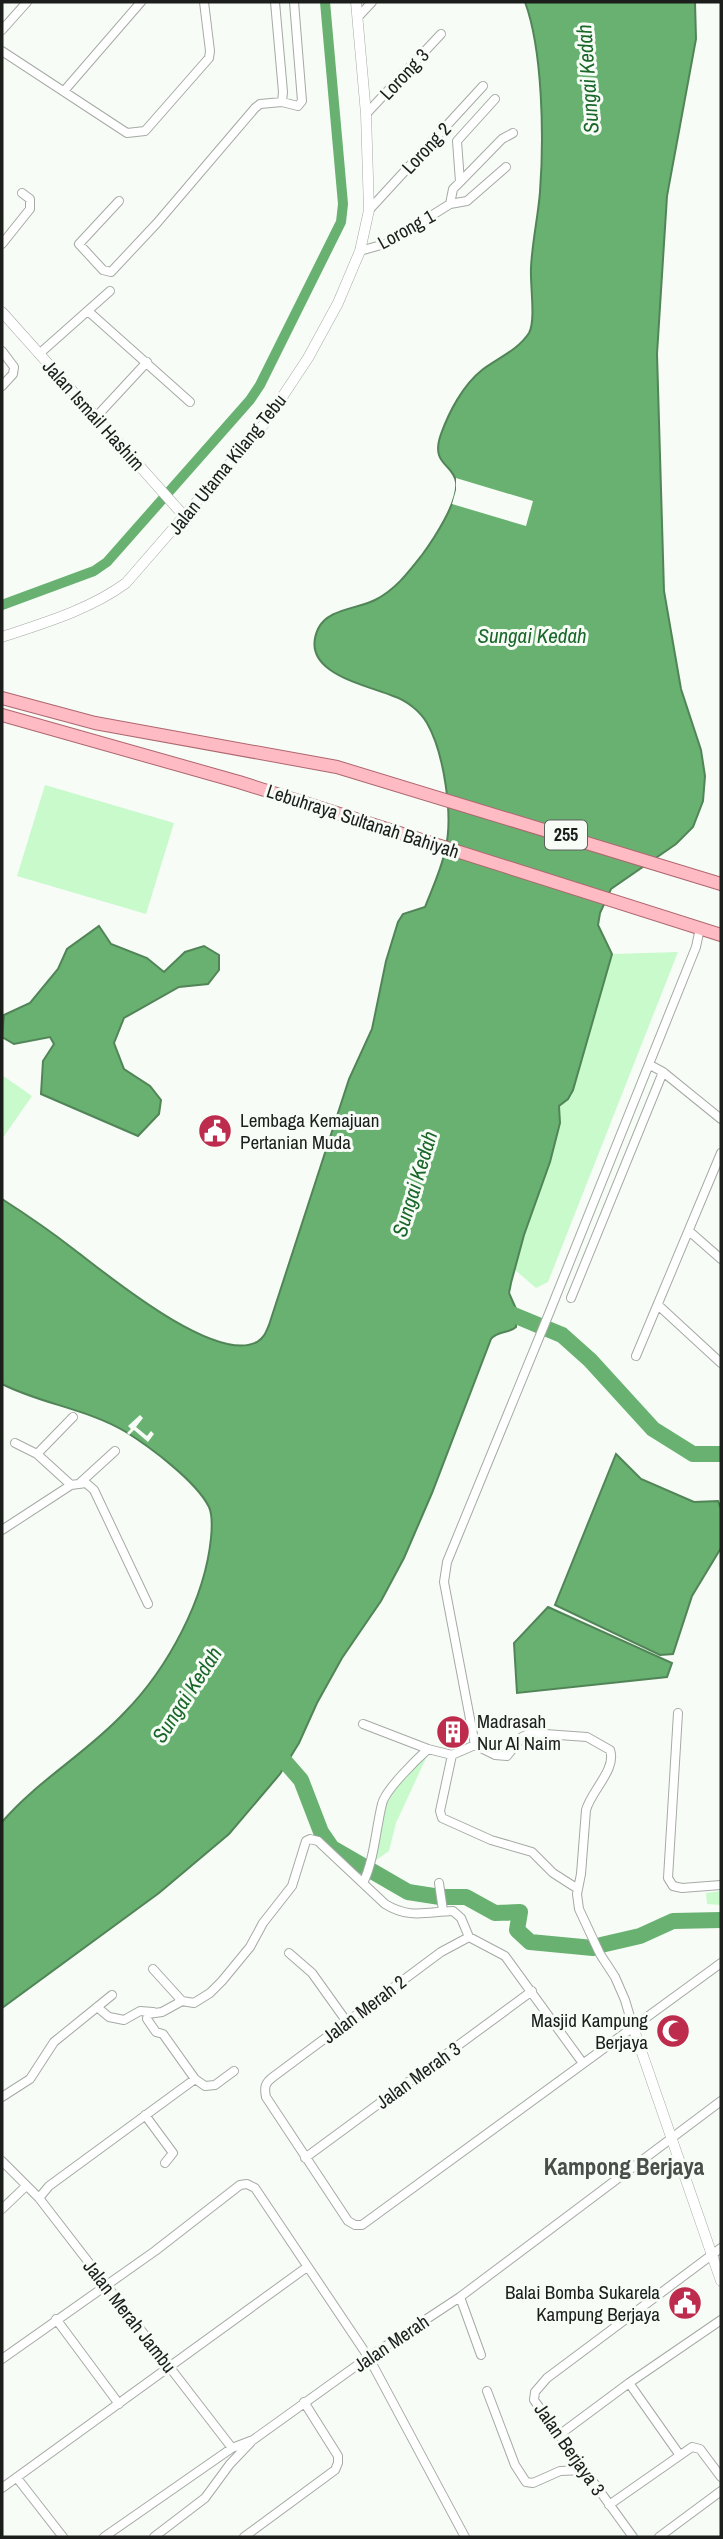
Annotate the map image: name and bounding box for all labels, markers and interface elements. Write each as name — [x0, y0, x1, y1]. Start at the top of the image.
water label: Sungai Kedah — [569, 24, 606, 134]
street label: Lorong 3 — [374, 43, 434, 105]
street label: Lorong 2 — [396, 117, 456, 179]
street label: Lorong 1 — [373, 203, 439, 255]
street label: Jalan Ismail Hashim — [37, 354, 151, 476]
street label: Jalan Utama Kilang Tebu — [162, 388, 292, 540]
water label: Sungai Kedah — [477, 621, 587, 650]
street label: Lebuhraya Sultanah Bahiyah — [263, 778, 463, 864]
road number: 255 — [545, 820, 587, 850]
place label: Lembaga Kemajuan Pertanian Muda — [240, 1107, 379, 1155]
public building icon: Lembaga Kemajuan Pertanian Muda — [196, 1112, 234, 1150]
water label: Sungai Kedah — [385, 1127, 444, 1240]
water label: Sungai Kedah — [145, 1641, 228, 1748]
place label: Madrasah Nur Al Naim — [477, 1708, 561, 1756]
building icon: Madrasah Nur Al Naim — [434, 1713, 472, 1751]
street label: Jalan Merah 2 — [317, 1969, 411, 2049]
place label: Masjid Kampung Berjaya — [531, 2007, 648, 2055]
mosque icon: Masjid Kampung Berjaya — [654, 2012, 692, 2050]
street label: Jalan Merah 3 — [370, 2035, 466, 2115]
district label: Kampong Berjaya — [544, 2151, 705, 2182]
street label: Jalan Merah Jambu — [78, 2254, 182, 2378]
place label: Balai Bomba Sukarela Kampung Berjaya — [505, 2279, 660, 2327]
public building icon: Balai Bomba Sukarela Kampung Berjaya — [666, 2284, 704, 2322]
street label: Jalan Merah — [348, 2308, 434, 2378]
street label: Jalan Berjaya 3 — [529, 2398, 611, 2500]

